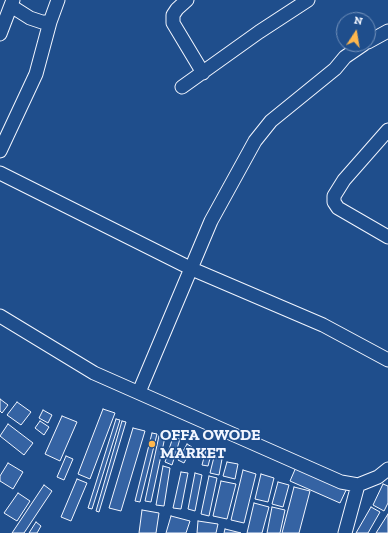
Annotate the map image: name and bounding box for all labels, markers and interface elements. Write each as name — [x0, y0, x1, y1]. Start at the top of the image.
north arrow — [336, 12, 376, 52]
text: N — [353, 14, 364, 28]
place label: OFFA OWODE MARKET — [160, 425, 260, 463]
marker: OFFA OWODE MARKET — [147, 439, 157, 449]

